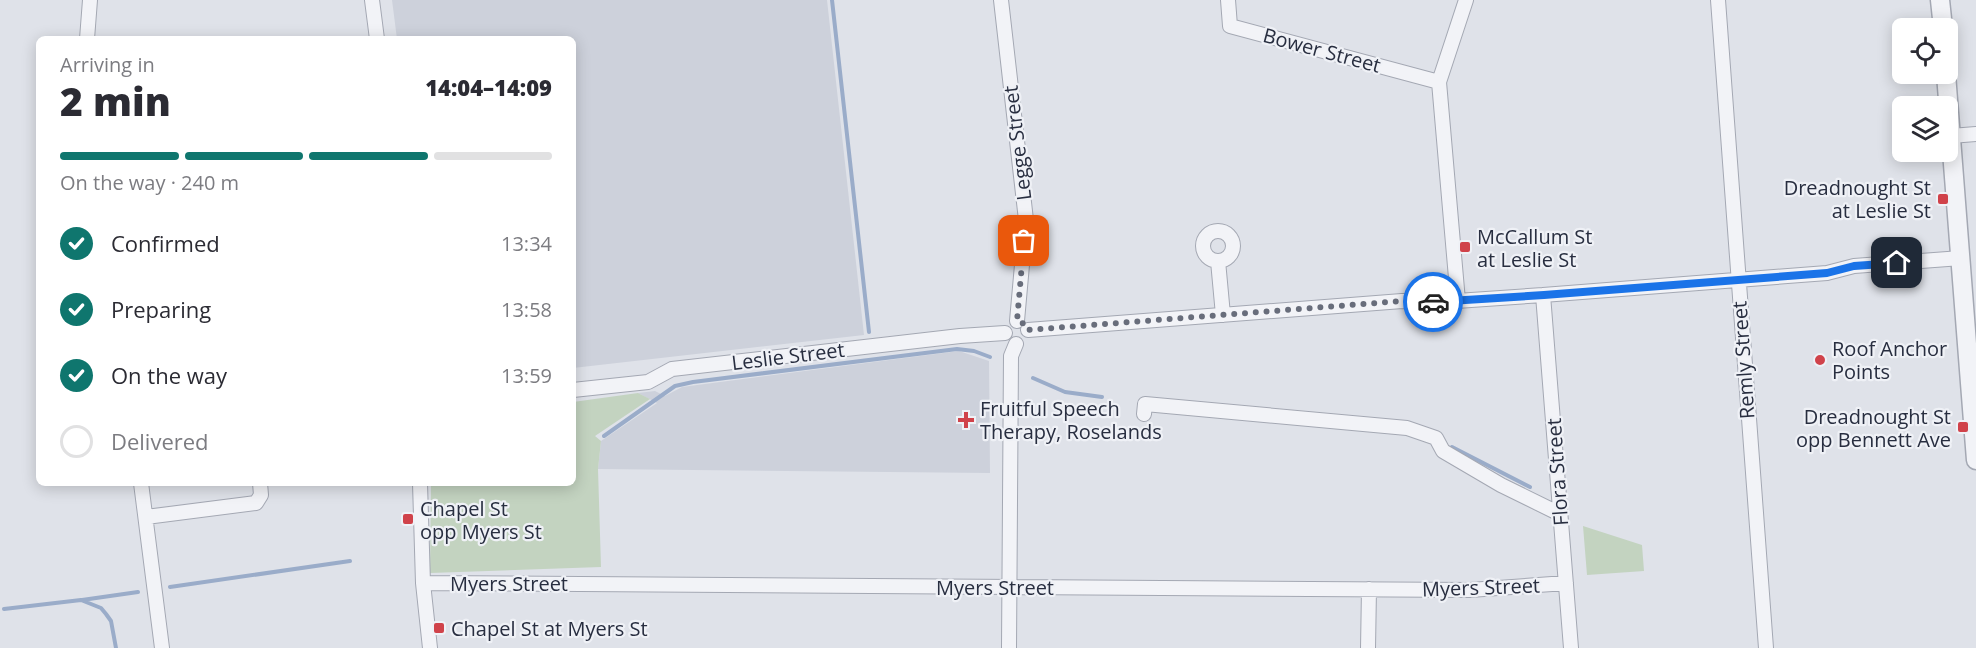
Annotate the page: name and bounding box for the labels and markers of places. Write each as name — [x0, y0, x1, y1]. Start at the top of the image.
place label: Dreadnought St at Leslie St — [1784, 174, 1931, 224]
marker: Dreadnought St at Leslie St — [1936, 192, 1950, 206]
pin — [998, 215, 1049, 266]
place label: McCallum St at Leslie St — [1477, 223, 1592, 273]
pin — [1871, 237, 1922, 288]
marker: McCallum St at Leslie St — [1458, 240, 1472, 254]
place label: Roof Anchor Points — [1832, 335, 1947, 385]
marker: Roof Anchor Points — [1813, 353, 1827, 367]
place label: Fruitful Speech Therapy, Roselands — [980, 395, 1162, 445]
place label: Dreadnought St opp Bennett Ave — [1796, 403, 1951, 453]
marker: Fruitful Speech Therapy, Roselands — [957, 411, 975, 429]
marker: Dreadnought St opp Bennett Ave — [1956, 420, 1970, 434]
place label: Chapel St opp Myers St — [420, 495, 542, 545]
marker: Chapel St opp Myers St — [401, 512, 415, 526]
place label: Chapel St at Myers St — [451, 615, 648, 642]
marker: Chapel St at Myers St — [432, 621, 446, 635]

